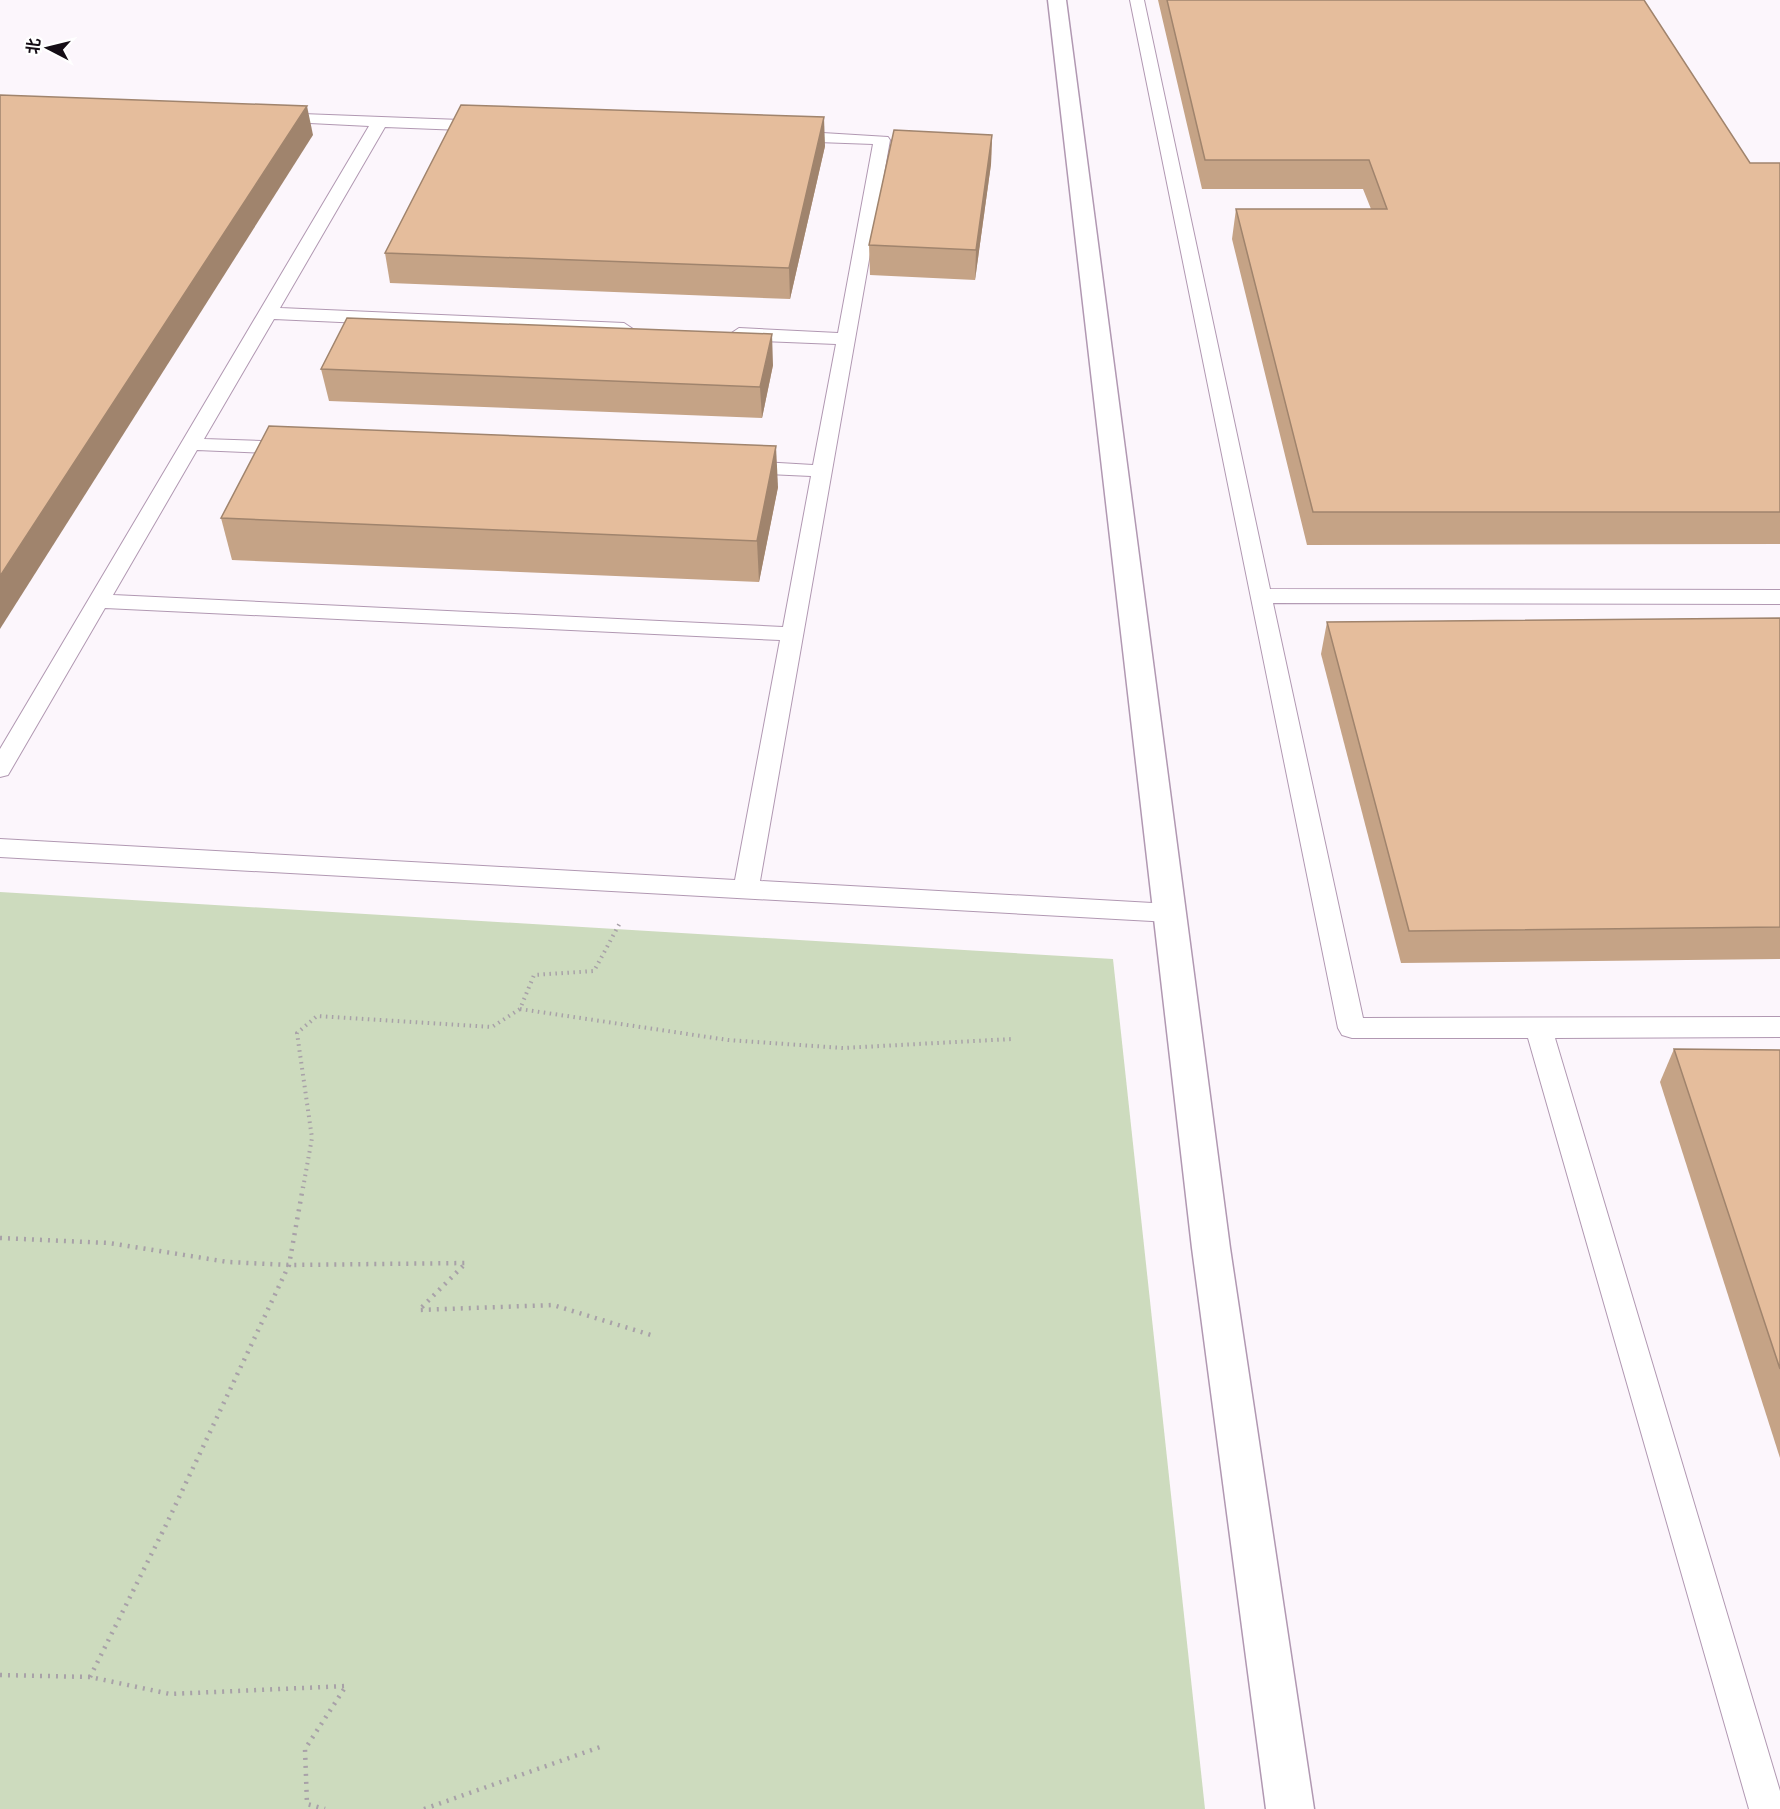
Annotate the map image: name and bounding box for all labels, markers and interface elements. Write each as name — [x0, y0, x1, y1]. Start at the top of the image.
north arrow — [18, 18, 78, 78]
text: 北 — [22, 37, 44, 55]

